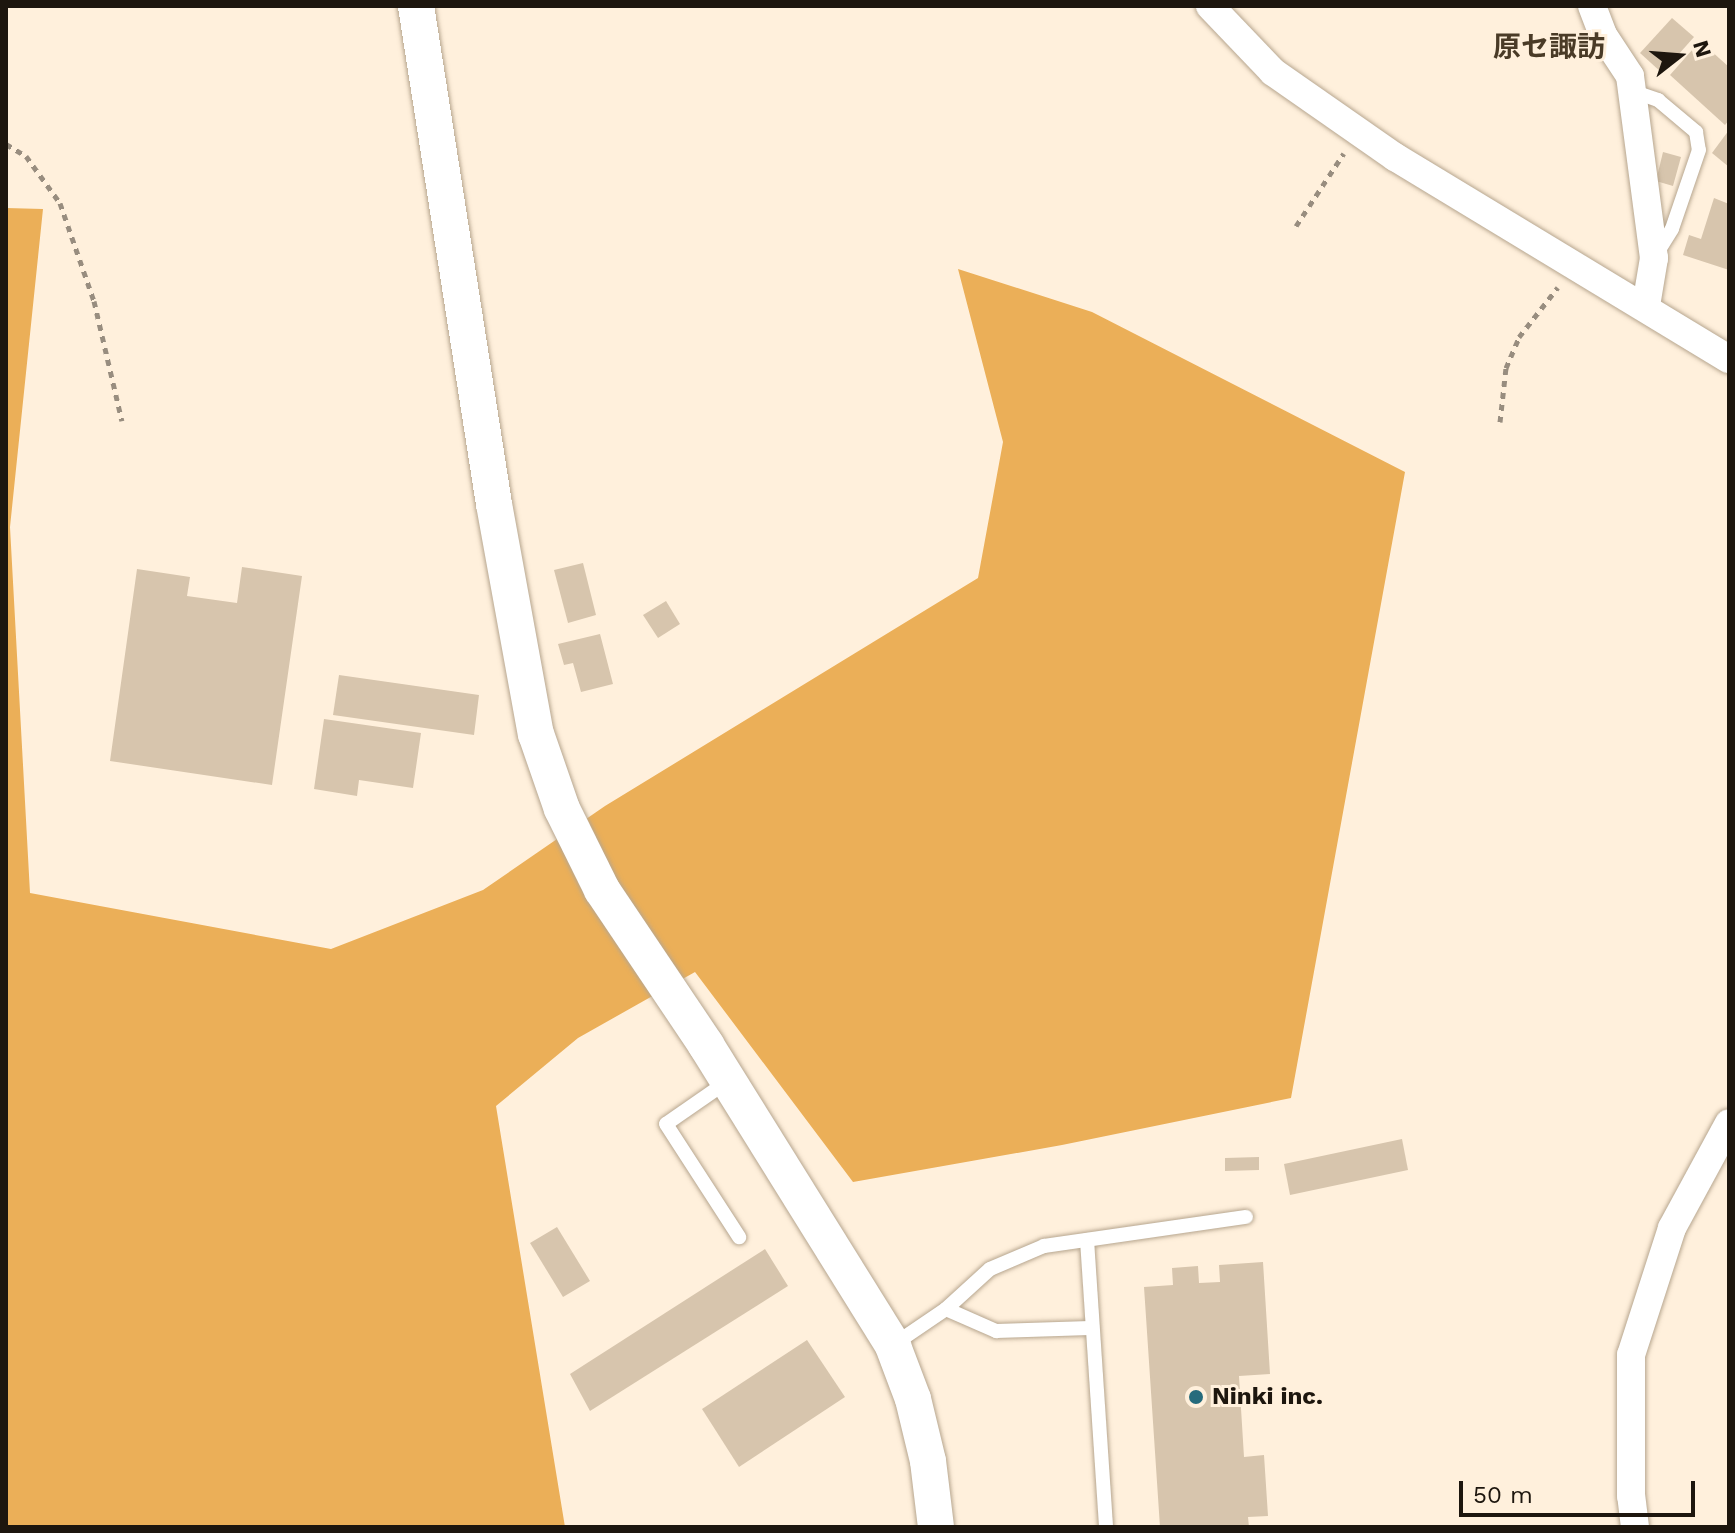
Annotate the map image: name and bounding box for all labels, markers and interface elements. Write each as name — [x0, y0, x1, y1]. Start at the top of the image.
north arrow — [1639, 16, 1719, 96]
district label: 原セ諏訪 — [1493, 30, 1605, 64]
text: N — [1688, 37, 1717, 60]
place label: Ninki inc. — [1212, 1383, 1323, 1411]
marker: Ninki inc. — [1187, 1388, 1205, 1406]
scale bar — [1463, 1465, 1699, 1515]
text: 50 m — [1473, 1481, 1533, 1509]

